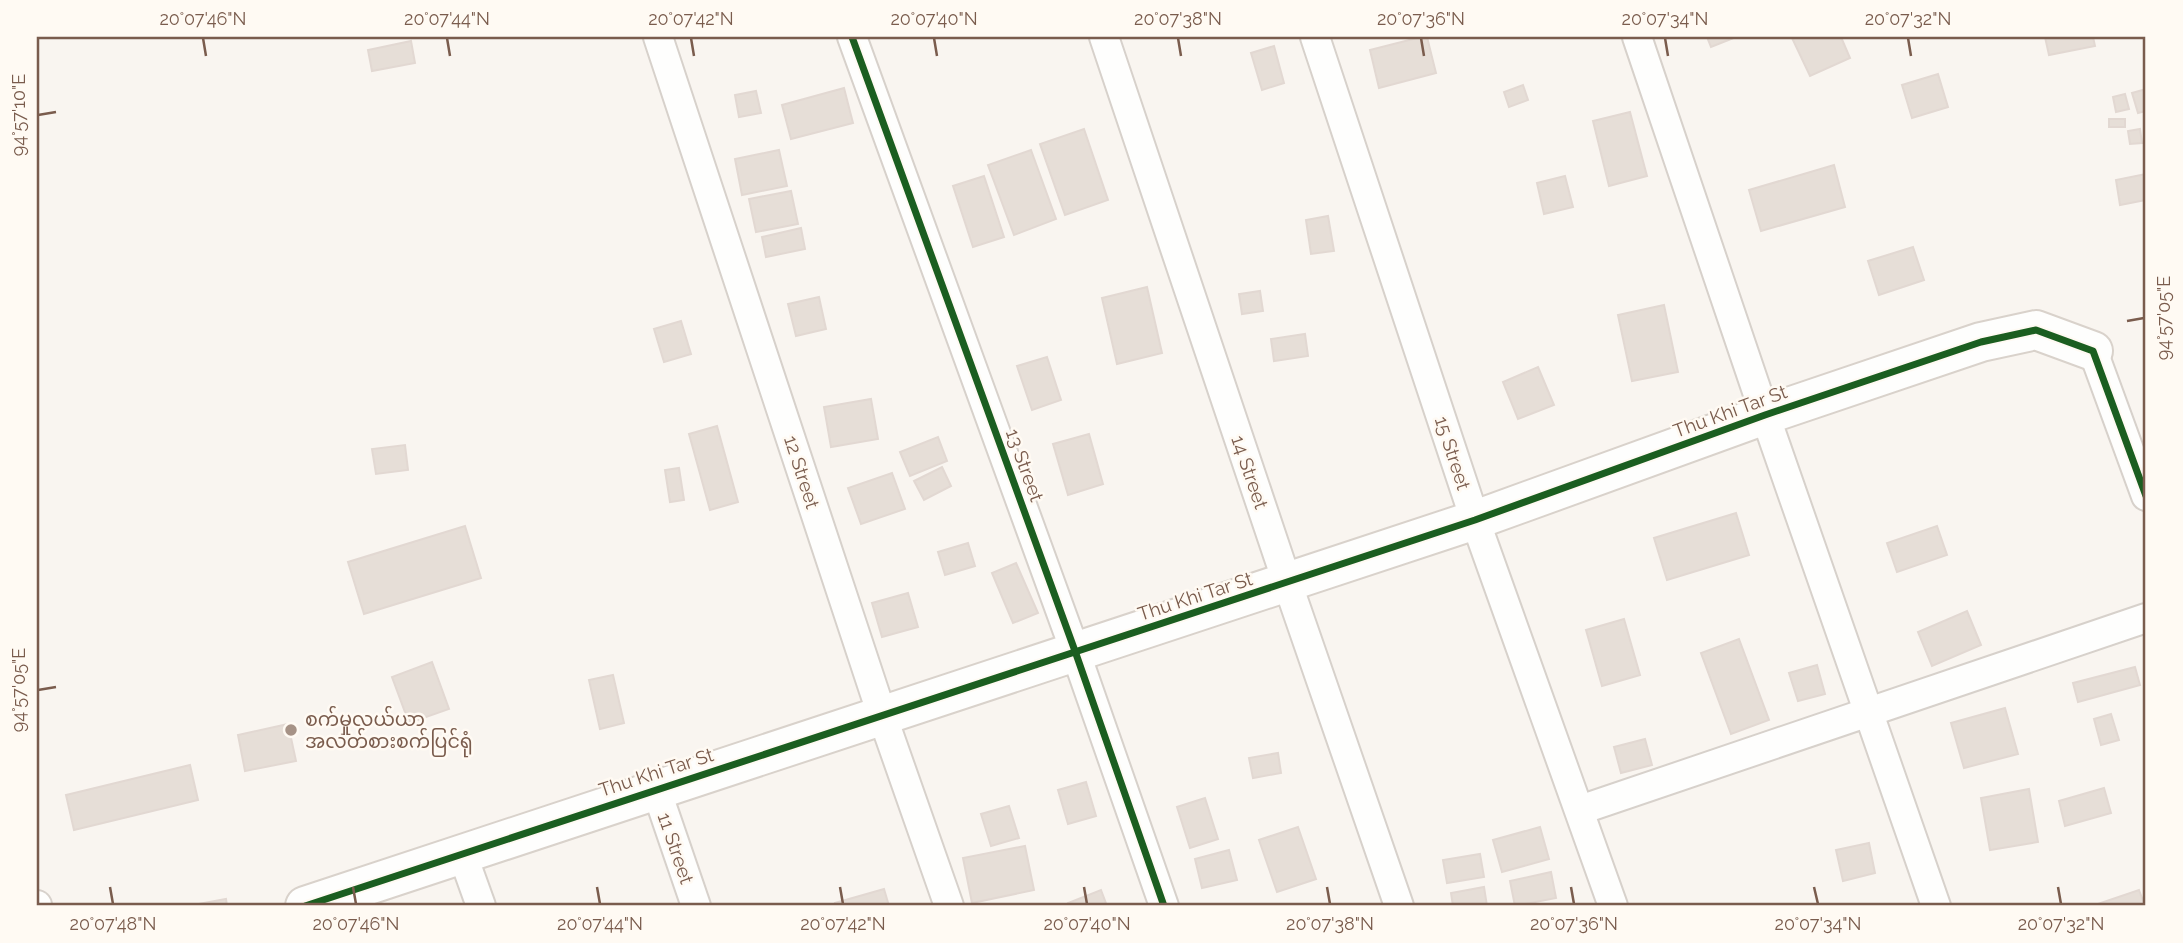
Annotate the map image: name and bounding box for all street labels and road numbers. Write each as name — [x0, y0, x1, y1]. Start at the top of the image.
street label: Thu Khi Tar St — [1670, 380, 1790, 442]
street label: 15 Street — [1431, 413, 1475, 493]
street label: 13 Street — [1002, 426, 1049, 505]
street label: 14 Street — [1227, 432, 1273, 512]
street label: 12 Street — [780, 433, 824, 512]
street label: Thu Khi Tar St — [1135, 567, 1256, 625]
street label: Thu Khi Tar St — [596, 743, 717, 801]
street label: 11 Street — [654, 810, 699, 887]

